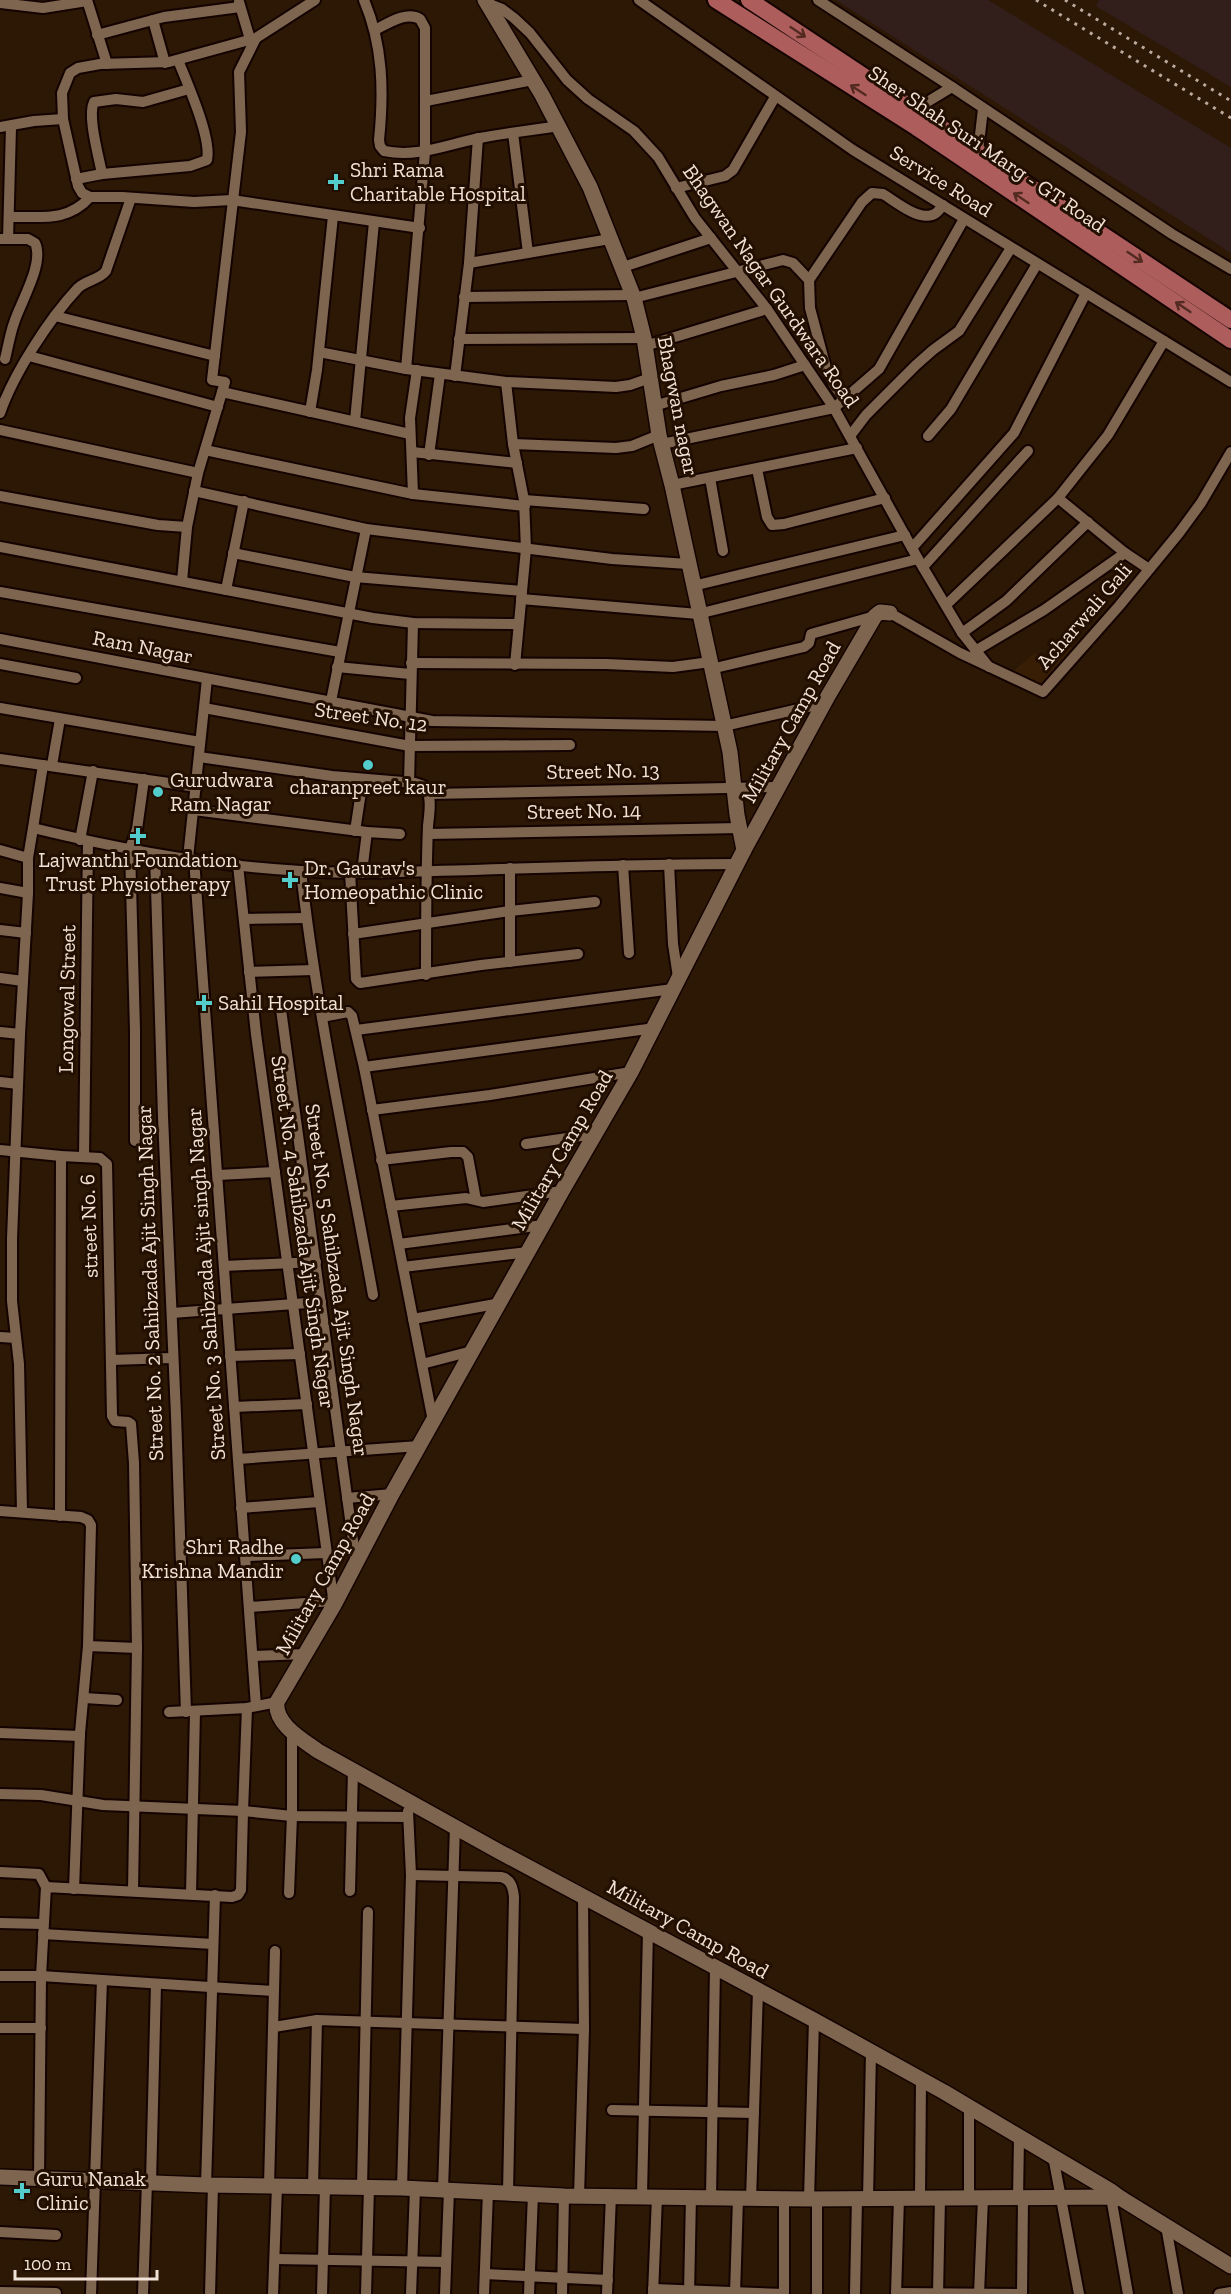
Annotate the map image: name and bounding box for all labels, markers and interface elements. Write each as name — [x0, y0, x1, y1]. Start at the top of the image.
one-way arrow — [789, 27, 806, 39]
street label: Sher Shah Suri Marg - GT Road — [864, 60, 1111, 238]
one-way arrow — [850, 84, 867, 96]
street label: Service Road — [885, 139, 997, 222]
place label: Shri Rama Charitable Hospital — [350, 157, 526, 206]
street label: Bhagwan Nagar Gurdwara Road — [678, 160, 865, 412]
marker: Shri Rama Charitable Hospital — [327, 173, 345, 191]
one-way arrow — [1013, 192, 1030, 204]
one-way arrow — [1126, 251, 1143, 263]
one-way arrow — [1175, 301, 1191, 313]
street label: Bhagwan nagar — [653, 334, 704, 478]
street label: Acharwali Gali — [1031, 557, 1137, 674]
street label: Ram Nagar — [91, 625, 195, 668]
street label: Military Camp Road — [736, 636, 846, 807]
street label: Street No. 12 — [313, 696, 429, 737]
street label: Street No. 13 — [546, 757, 660, 784]
marker: charanpreet kaur — [361, 758, 375, 772]
place label: Gurudwara Ram Nagar — [170, 767, 273, 816]
place label: charanpreet kaur — [290, 774, 446, 799]
marker: Gurudwara Ram Nagar — [151, 785, 165, 799]
street label: Street No. 14 — [527, 797, 641, 824]
marker: Lajwanthi Foundation Trust Physiotherapy — [129, 827, 147, 845]
place label: Lajwanthi Foundation Trust Physiotherapy — [38, 847, 238, 896]
place label: Dr. Gaurav's Homeopathic Clinic — [304, 855, 483, 904]
marker: Dr. Gaurav's Homeopathic Clinic — [281, 871, 299, 889]
street label: Longowal Street — [53, 924, 80, 1073]
place label: Sahil Hospital — [218, 990, 344, 1015]
marker: Sahil Hospital — [195, 994, 213, 1012]
street label: Street No. 4 Sahibzada Ajit Singh Nagar — [265, 1054, 341, 1410]
street label: Military Camp Road — [506, 1065, 618, 1234]
street label: Street No. 5 Sahibzada Ajit Singh Nagar — [299, 1102, 375, 1458]
street label: Street No. 2 Sahibzada Ajit Singh Nagar — [131, 1105, 169, 1461]
street label: Street No. 3 Sahibzada Ajit singh Nagar — [181, 1107, 231, 1461]
street label: street No. 6 — [74, 1174, 103, 1278]
street label: Military Camp Road — [270, 1488, 380, 1659]
place label: Shri Radhe Krishna Mandir — [141, 1534, 284, 1583]
marker: Shri Radhe Krishna Mandir — [289, 1552, 303, 1566]
street label: Military Camp Road — [603, 1874, 774, 1984]
place label: Guru Nanak Clinic — [36, 2166, 146, 2215]
marker: Guru Nanak Clinic — [13, 2182, 31, 2200]
scale bar — [15, 2243, 158, 2281]
text: 100 m — [24, 2253, 72, 2275]

